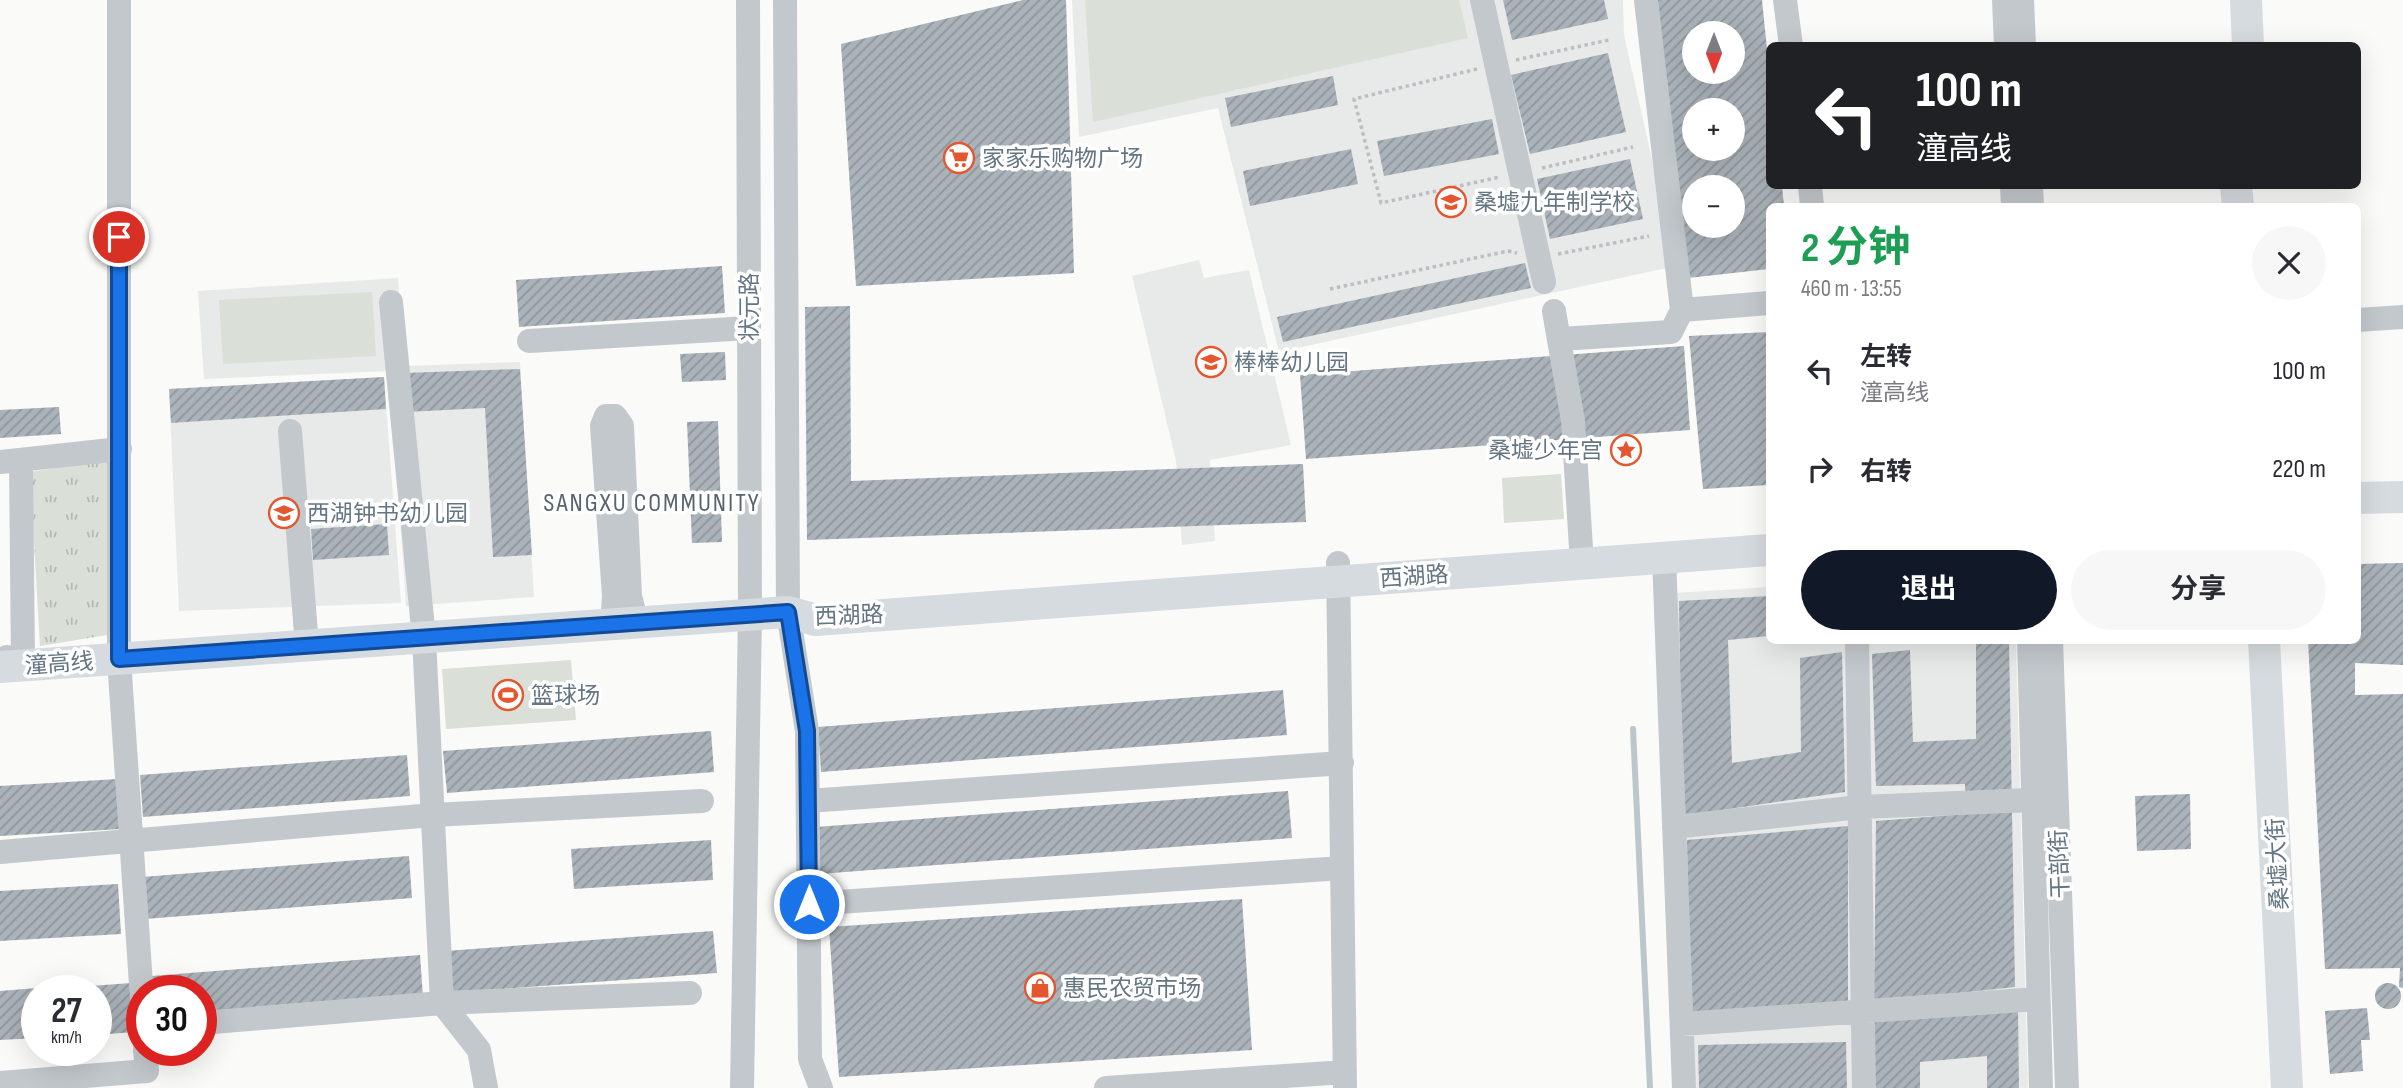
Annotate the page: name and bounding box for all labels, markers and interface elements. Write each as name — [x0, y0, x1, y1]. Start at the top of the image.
north arrow — [1682, 21, 1745, 84]
map controls — [1682, 21, 1745, 238]
text: 100 m — [1916, 62, 2022, 121]
icon: left — [1801, 70, 1892, 161]
button: + — [1682, 98, 1745, 161]
text: 潼高线 — [1916, 130, 2012, 169]
supermarket icon: 家家乐购物广场 — [942, 141, 976, 175]
place label: 家家乐购物广场 — [982, 145, 1143, 173]
button: − — [1682, 175, 1745, 238]
school or university icon: 桑墟九年制学校 — [1434, 185, 1468, 219]
place label: 桑墟九年制学校 — [1474, 189, 1635, 217]
pin — [89, 207, 149, 267]
icon: arrive — [100, 218, 138, 256]
text: 2 分钟 — [1801, 223, 1910, 274]
button: close — [2252, 226, 2326, 300]
street label: 状元路 — [736, 273, 764, 342]
text: 460 m · 13:55 — [1801, 275, 1902, 303]
text: 左转 — [1860, 342, 1912, 373]
school or university icon: 棒棒幼儿园 — [1194, 345, 1228, 379]
place label: 棒棒幼儿园 — [1234, 349, 1349, 377]
icon: left — [1801, 352, 1839, 390]
text: 100 m — [2273, 356, 2326, 387]
text: 潼高线 — [1860, 379, 1929, 407]
place icon: 桑墟少年宫 — [1609, 433, 1643, 467]
place label: 桑墟少年宫 — [1488, 437, 1603, 465]
icon: right — [1801, 450, 1839, 488]
text: 220 m — [2272, 454, 2326, 485]
text: 右转 — [1860, 457, 1912, 488]
district label: SANGXU COMMUNITY — [543, 488, 761, 519]
school or university icon: 西湖钟书幼儿园 — [267, 496, 301, 530]
place label: 西湖钟书幼儿园 — [307, 500, 468, 528]
button: 退出 — [1801, 550, 2057, 630]
button: 分享 — [2071, 550, 2326, 630]
street label: 西湖路 — [1379, 561, 1449, 593]
street label: 西湖路 — [814, 601, 884, 631]
street label: 潼高线 — [24, 648, 94, 680]
sports icon: 篮球场 — [491, 678, 525, 712]
place label: 篮球场 — [531, 682, 600, 710]
street label: 桑墟大街 — [2262, 817, 2294, 911]
street label: 干部街 — [2045, 829, 2075, 899]
position arrow — [772, 867, 846, 941]
shop icon: 惠民农贸市场 — [1023, 971, 1057, 1005]
speed limit sign: 30 — [126, 975, 217, 1066]
place label: 惠民农贸市场 — [1063, 975, 1201, 1003]
text: 27 — [51, 990, 82, 1033]
text: km/h — [51, 1027, 82, 1048]

